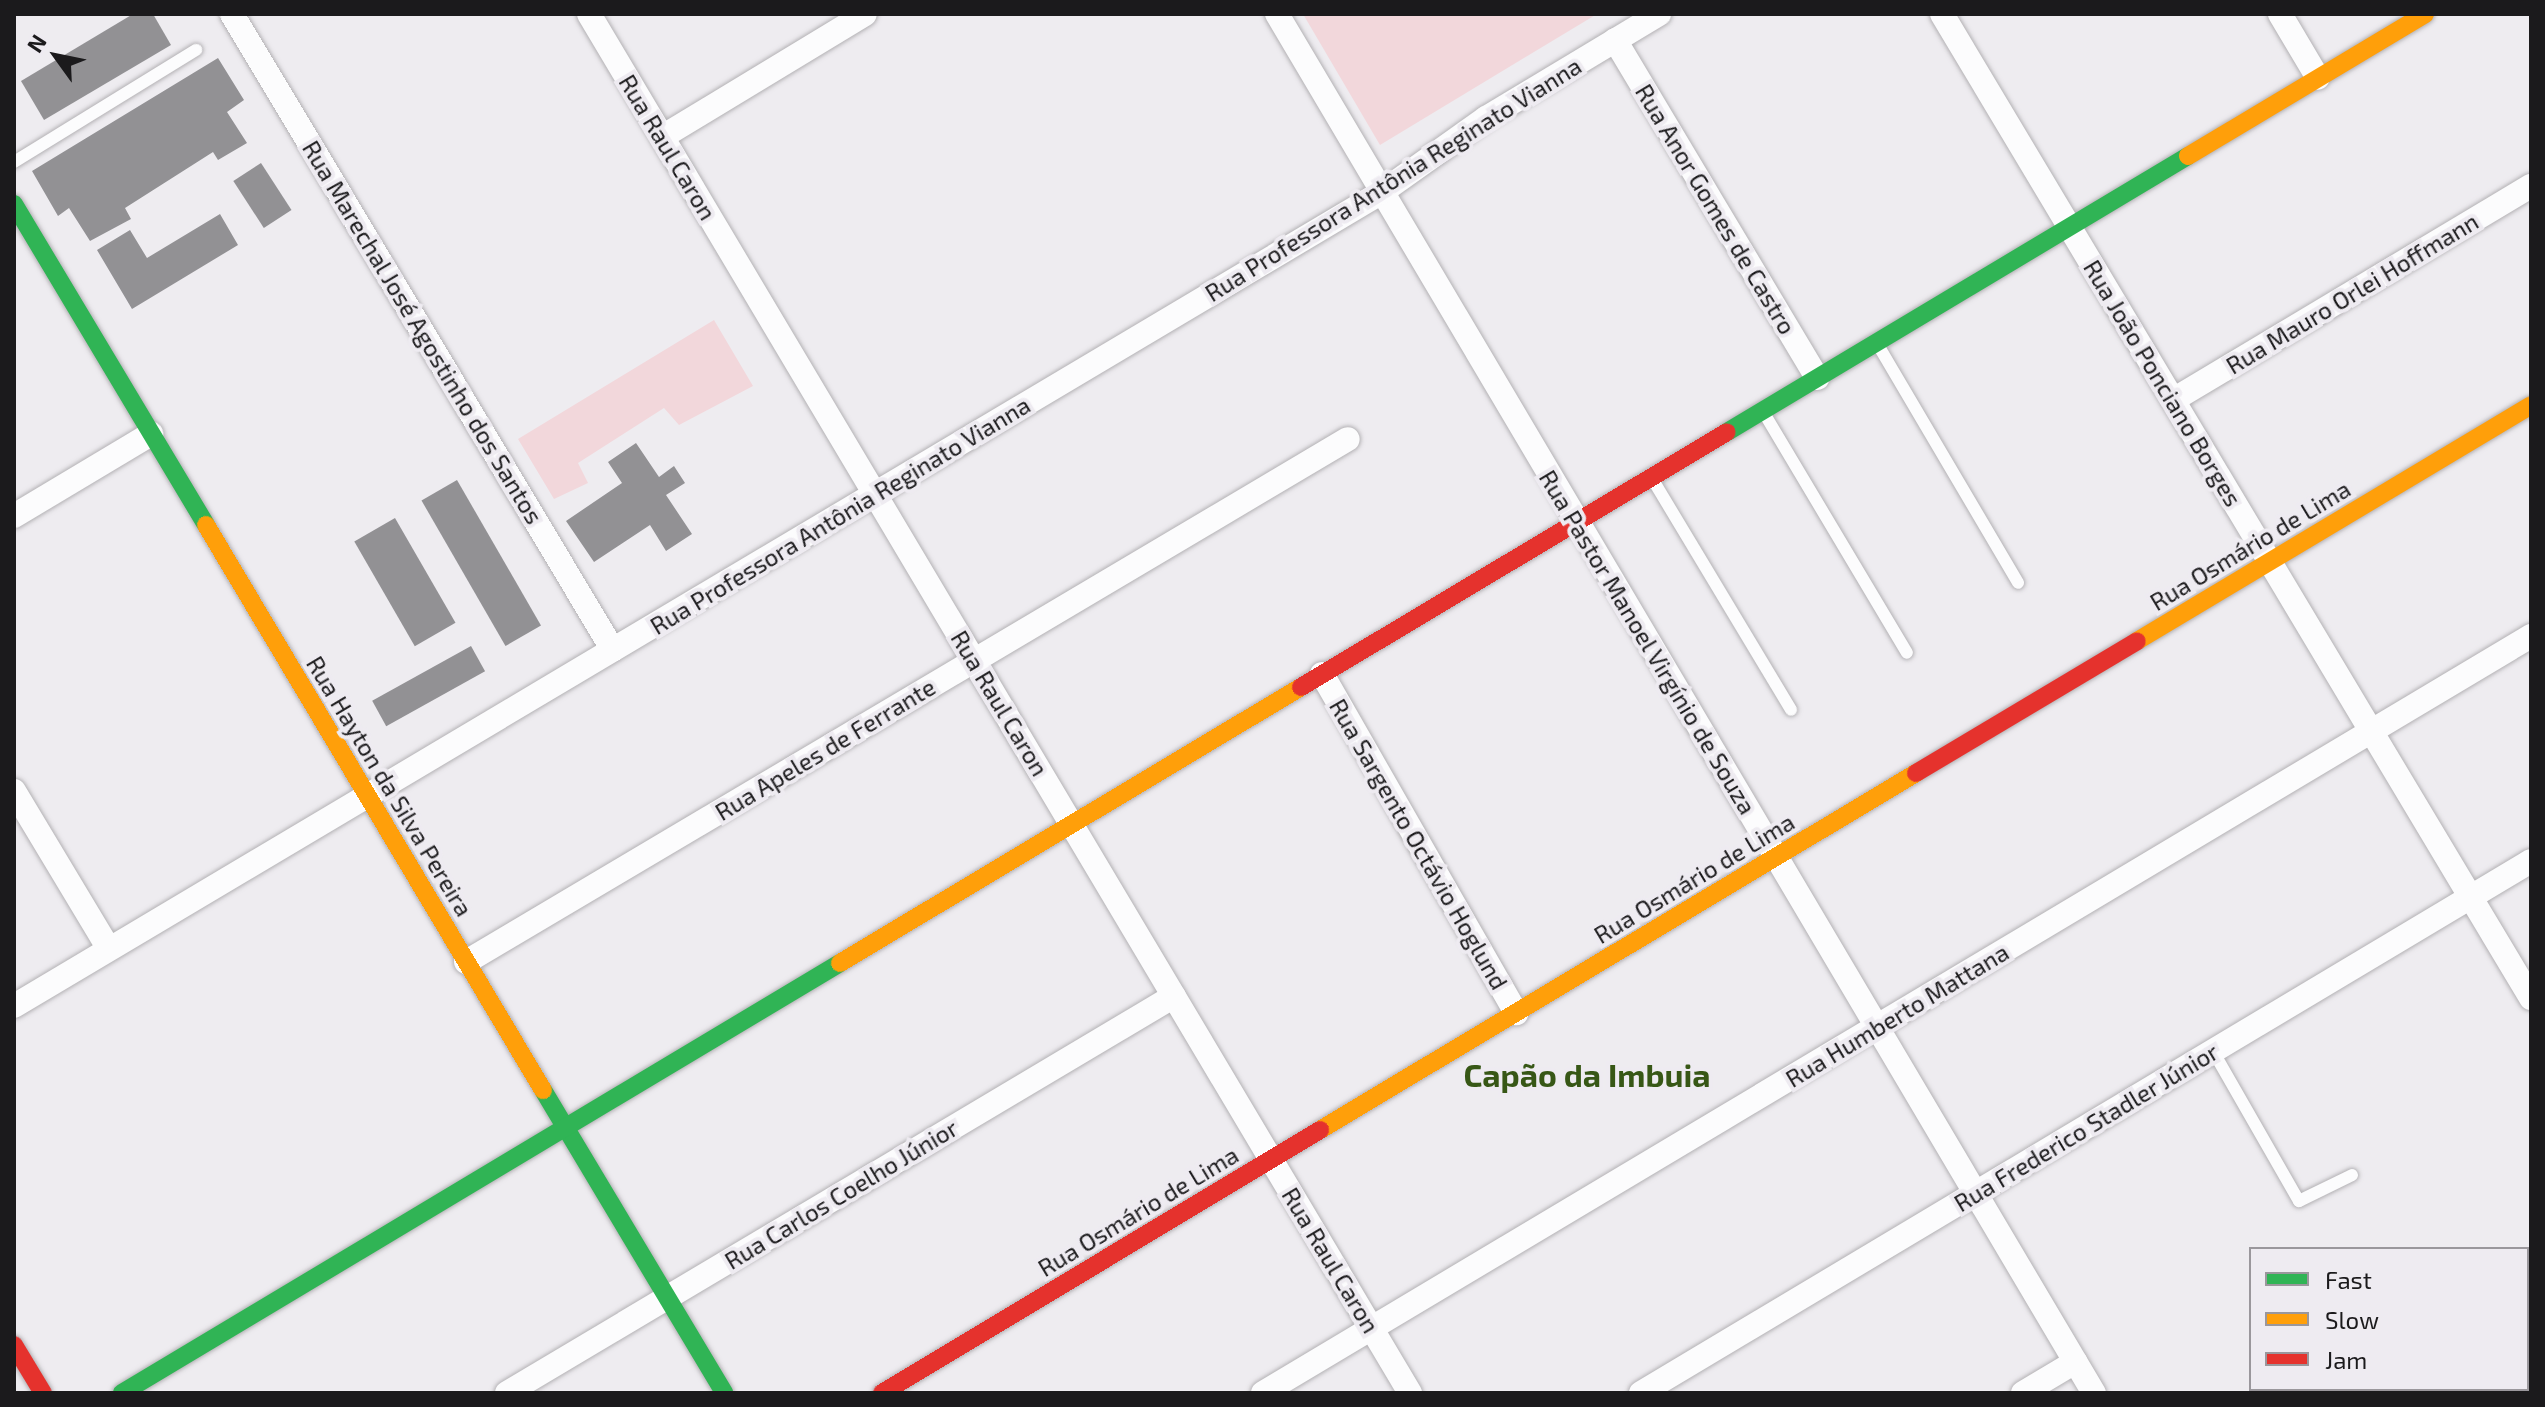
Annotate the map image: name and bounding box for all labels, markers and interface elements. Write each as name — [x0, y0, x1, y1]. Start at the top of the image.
north arrow — [16, 16, 96, 96]
text: N — [21, 29, 51, 57]
street label: Rua Professora Antônia Reginato Vianna — [1199, 50, 1587, 308]
street label: Rua Raul Caron — [613, 69, 723, 225]
street label: Rua Anor Gomes de Castro — [1630, 78, 1802, 340]
street label: Rua Marechal José Agostinho dos Santos — [296, 134, 550, 530]
street label: Rua Mauro Orlei Hoffmann — [2221, 206, 2483, 380]
street label: Rua João Ponciano Borges — [2078, 254, 2248, 512]
street label: Rua Professora Antônia Reginato Vianna — [644, 390, 1036, 640]
street label: Rua Pastor Manoel Virgínio de Souza — [1533, 464, 1763, 820]
street label: Rua Osmário de Lima — [2145, 474, 2355, 616]
street label: Rua Raul Caron — [945, 625, 1055, 781]
street label: Rua Hayton da Silva Pereira — [301, 651, 479, 921]
street label: Rua Apeles de Ferrante — [710, 672, 940, 826]
street label: Rua Sargento Octávio Hoglund — [1324, 694, 1514, 994]
street label: Rua Osmário de Lima — [1589, 807, 1799, 949]
street label: Rua Humberto Mattana — [1780, 937, 2014, 1093]
street label: Rua Frederico Stadler Júnior — [1948, 1036, 2224, 1218]
district label: Capão da Imbuia — [1463, 1055, 1711, 1093]
street label: Rua Carlos Coelho Júnior — [719, 1113, 963, 1275]
street label: Rua Osmário de Lima — [1033, 1140, 1243, 1282]
street label: Rua Raul Caron — [1276, 1182, 1386, 1338]
legend — [2249, 1247, 2529, 1391]
text: Fast — [2325, 1265, 2372, 1294]
text: Slow — [2325, 1305, 2379, 1334]
text: Jam — [2325, 1345, 2367, 1374]

